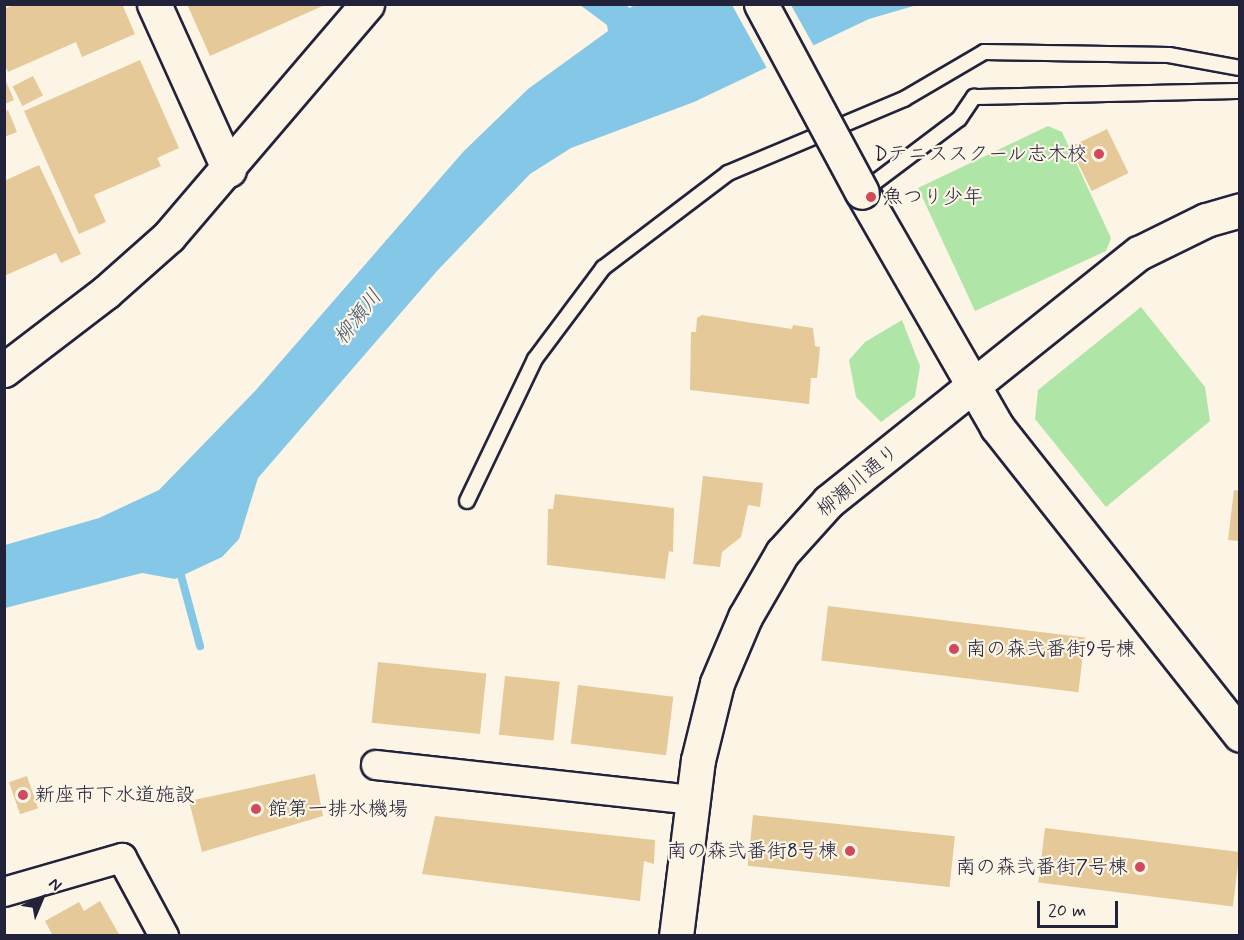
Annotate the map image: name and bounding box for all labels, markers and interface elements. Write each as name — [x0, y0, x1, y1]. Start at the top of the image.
place label: Dテニススクール志木校 — [873, 142, 1087, 166]
marker: Dテニススクール志木校 — [1092, 147, 1106, 161]
place label: 魚つり少年 — [883, 185, 983, 209]
marker: 魚つり少年 — [864, 190, 878, 204]
water label: 柳瀬川 — [329, 284, 387, 350]
street label: 柳瀬川通り — [812, 440, 904, 522]
place label: 南の森弐番街9号棟 — [966, 637, 1136, 661]
marker: 南の森弐番街9号棟 — [947, 642, 961, 656]
place label: 新座市下水道施設 — [35, 783, 195, 807]
marker: 新座市下水道施設 — [16, 788, 30, 802]
place label: 館第一排水機場 — [268, 797, 408, 821]
marker: 館第一排水機場 — [249, 802, 263, 816]
place label: 南の森弐番街8号棟 — [667, 839, 838, 863]
marker: 南の森弐番街8号棟 — [843, 844, 857, 858]
place label: 南の森弐番街7号棟 — [956, 855, 1128, 879]
marker: 南の森弐番街7号棟 — [1133, 860, 1147, 874]
north arrow — [12, 868, 72, 928]
text: N — [44, 873, 66, 896]
scale bar — [1040, 889, 1121, 927]
text: 20 m — [1048, 899, 1086, 923]

